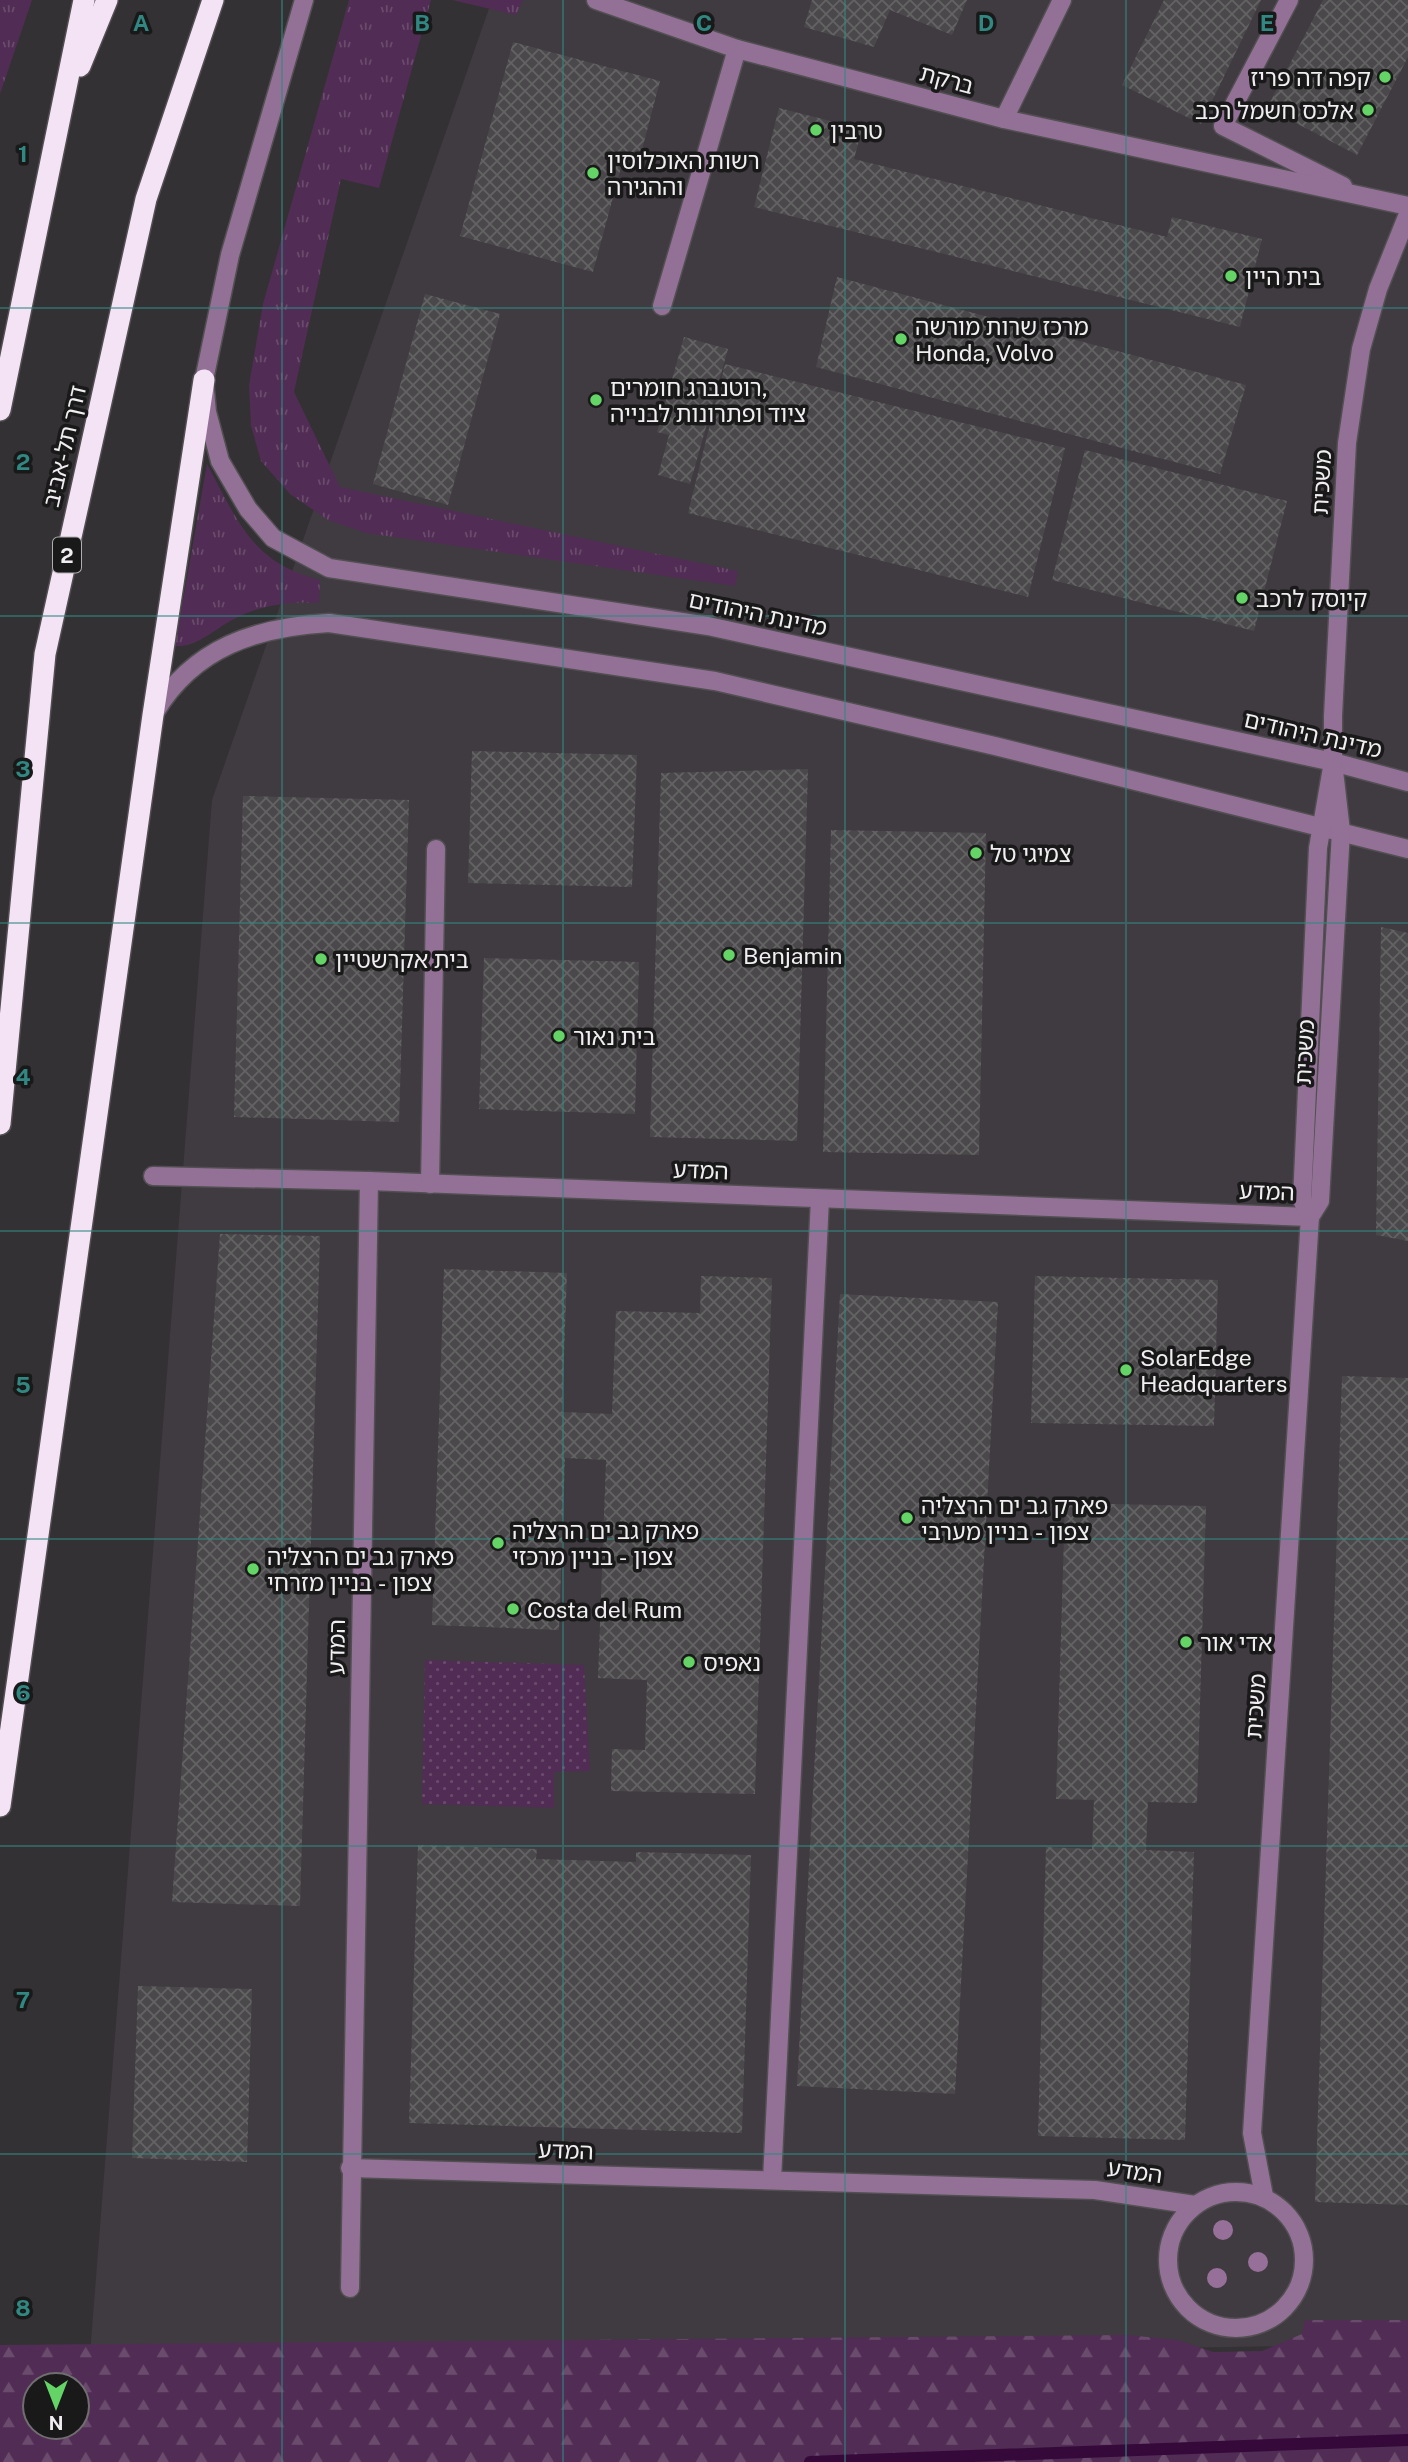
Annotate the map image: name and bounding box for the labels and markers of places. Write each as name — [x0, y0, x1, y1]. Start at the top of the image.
place label: קפה דה פריז — [1251, 64, 1371, 91]
marker: קפה דה פריז — [1377, 69, 1393, 85]
place label: אלכס חשמל רכב — [1195, 97, 1354, 124]
marker: אלכס חשמל רכב — [1360, 102, 1376, 118]
place label: טרבין — [830, 117, 883, 144]
marker: טרבין — [808, 122, 824, 138]
place label: רשות האוכלוסין וההגירה — [607, 147, 760, 200]
marker: רשות האוכלוסין וההגירה — [585, 165, 601, 181]
place label: בית היין — [1245, 263, 1321, 290]
marker: בית היין — [1223, 268, 1239, 284]
place label: מרכז שרות מורשה Honda, Volvo — [915, 313, 1089, 366]
marker: מרכז שרות מורשה Honda, Volvo — [893, 331, 909, 347]
place label: רוטנברג חומרים, ציוד ופתרונות לבנייה — [610, 374, 806, 427]
marker: רוטנברג חומרים, ציוד ופתרונות לבנייה — [588, 392, 604, 408]
place label: קיוסק לרכב — [1256, 585, 1367, 612]
marker: קיוסק לרכב — [1234, 590, 1250, 606]
place label: צמיגי טל — [990, 840, 1072, 867]
marker: צמיגי טל — [968, 845, 984, 861]
place label: Benjamin — [743, 942, 843, 969]
place label: בית אקרשטיין — [335, 946, 469, 973]
marker: Benjamin — [721, 947, 737, 963]
marker: בית אקרשטיין — [313, 951, 329, 967]
place label: בית נאור — [573, 1023, 656, 1050]
marker: בית נאור — [551, 1028, 567, 1044]
place label: SolarEdge Headquarters — [1140, 1344, 1287, 1397]
marker: SolarEdge Headquarters — [1118, 1362, 1134, 1378]
place label: פארק גב ים הרצליה צפון - בניין מערבי — [921, 1492, 1108, 1545]
marker: פארק גב ים הרצליה צפון - בניין מערבי — [899, 1510, 915, 1526]
place label: פארק גב ים הרצליה צפון - בניין מרכזי — [512, 1517, 699, 1570]
marker: פארק גב ים הרצליה צפון - בניין מרכזי — [490, 1535, 506, 1551]
place label: פארק גב ים הרצליה צפון - בניין מזרחי — [267, 1543, 454, 1596]
marker: פארק גב ים הרצליה צפון - בניין מזרחי — [245, 1561, 261, 1577]
place label: Costa del Rum — [527, 1596, 682, 1623]
marker: Costa del Rum — [505, 1601, 521, 1617]
place label: אדי אור — [1200, 1629, 1273, 1656]
marker: אדי אור — [1178, 1634, 1194, 1650]
place label: נאפיס — [703, 1649, 761, 1676]
marker: נאפיס — [681, 1654, 697, 1670]

